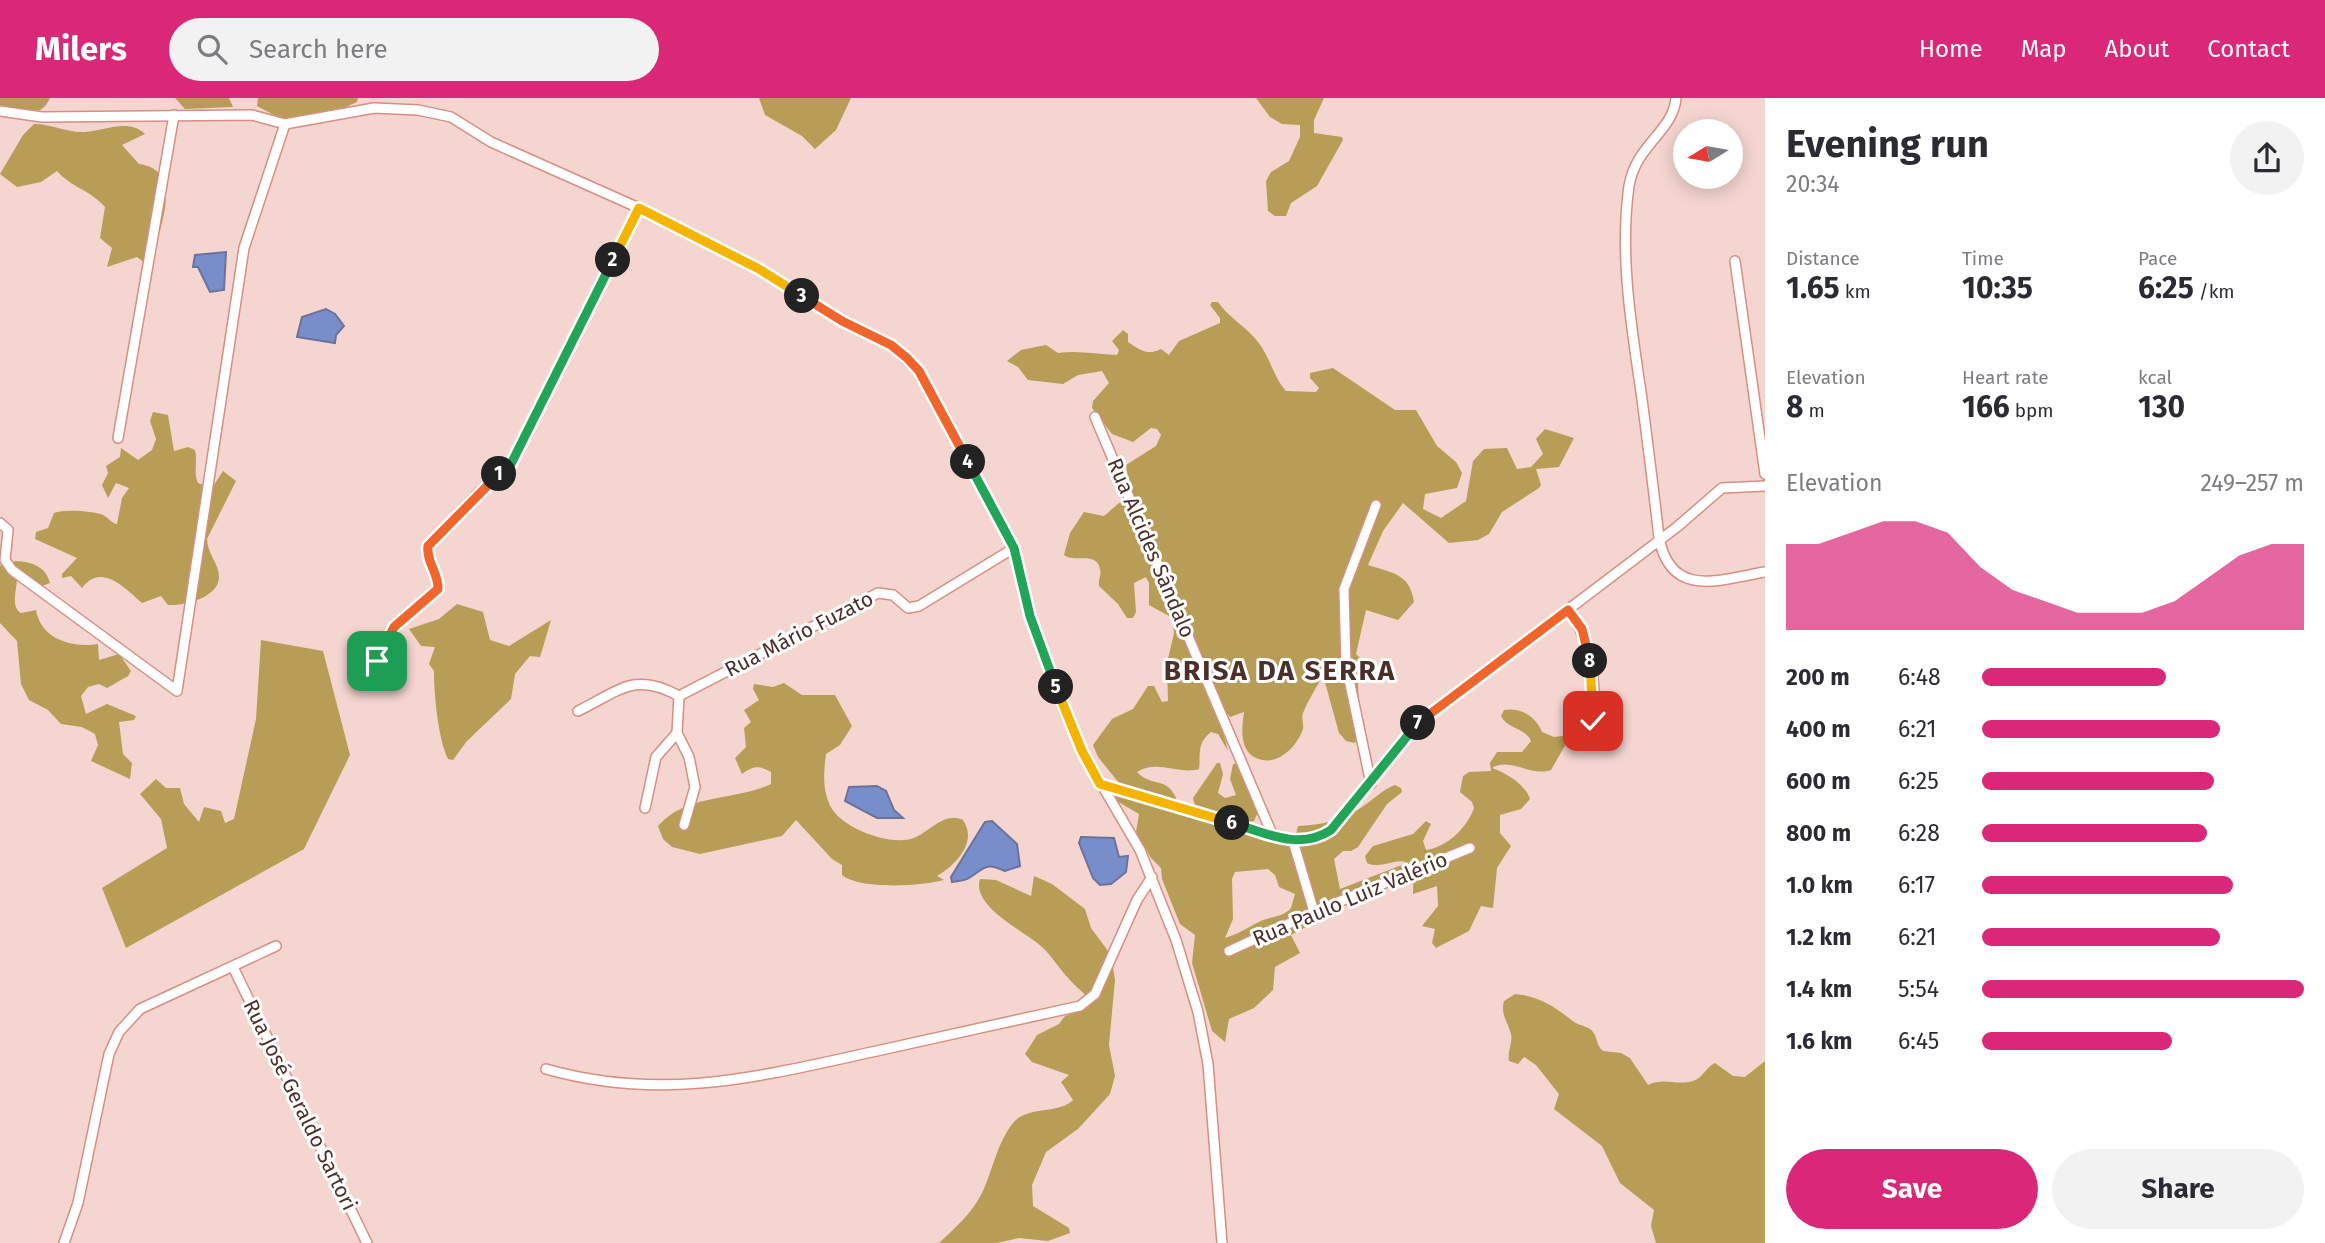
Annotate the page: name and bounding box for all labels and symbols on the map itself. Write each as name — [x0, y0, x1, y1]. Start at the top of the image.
north arrow — [1673, 119, 1743, 189]
pin: 2 — [596, 242, 630, 278]
pin: 3 — [784, 278, 820, 314]
pin: 4 — [950, 444, 986, 480]
street label: Rua Alcides Sândalo — [1101, 454, 1201, 642]
pin: 1 — [482, 456, 516, 492]
street label: Rua Mário Fuzato — [720, 585, 878, 683]
pin — [347, 631, 407, 691]
pin: 8 — [1572, 644, 1608, 678]
district label: BRISA DA SERRA — [1164, 654, 1396, 687]
pin: 5 — [1038, 670, 1074, 704]
pin — [1563, 691, 1623, 751]
pin: 7 — [1400, 706, 1436, 740]
pin: 6 — [1214, 806, 1250, 840]
street label: Rua Paulo Luiz Valério — [1249, 846, 1451, 952]
street label: Rua José Geraldo Sartori — [238, 995, 362, 1215]

